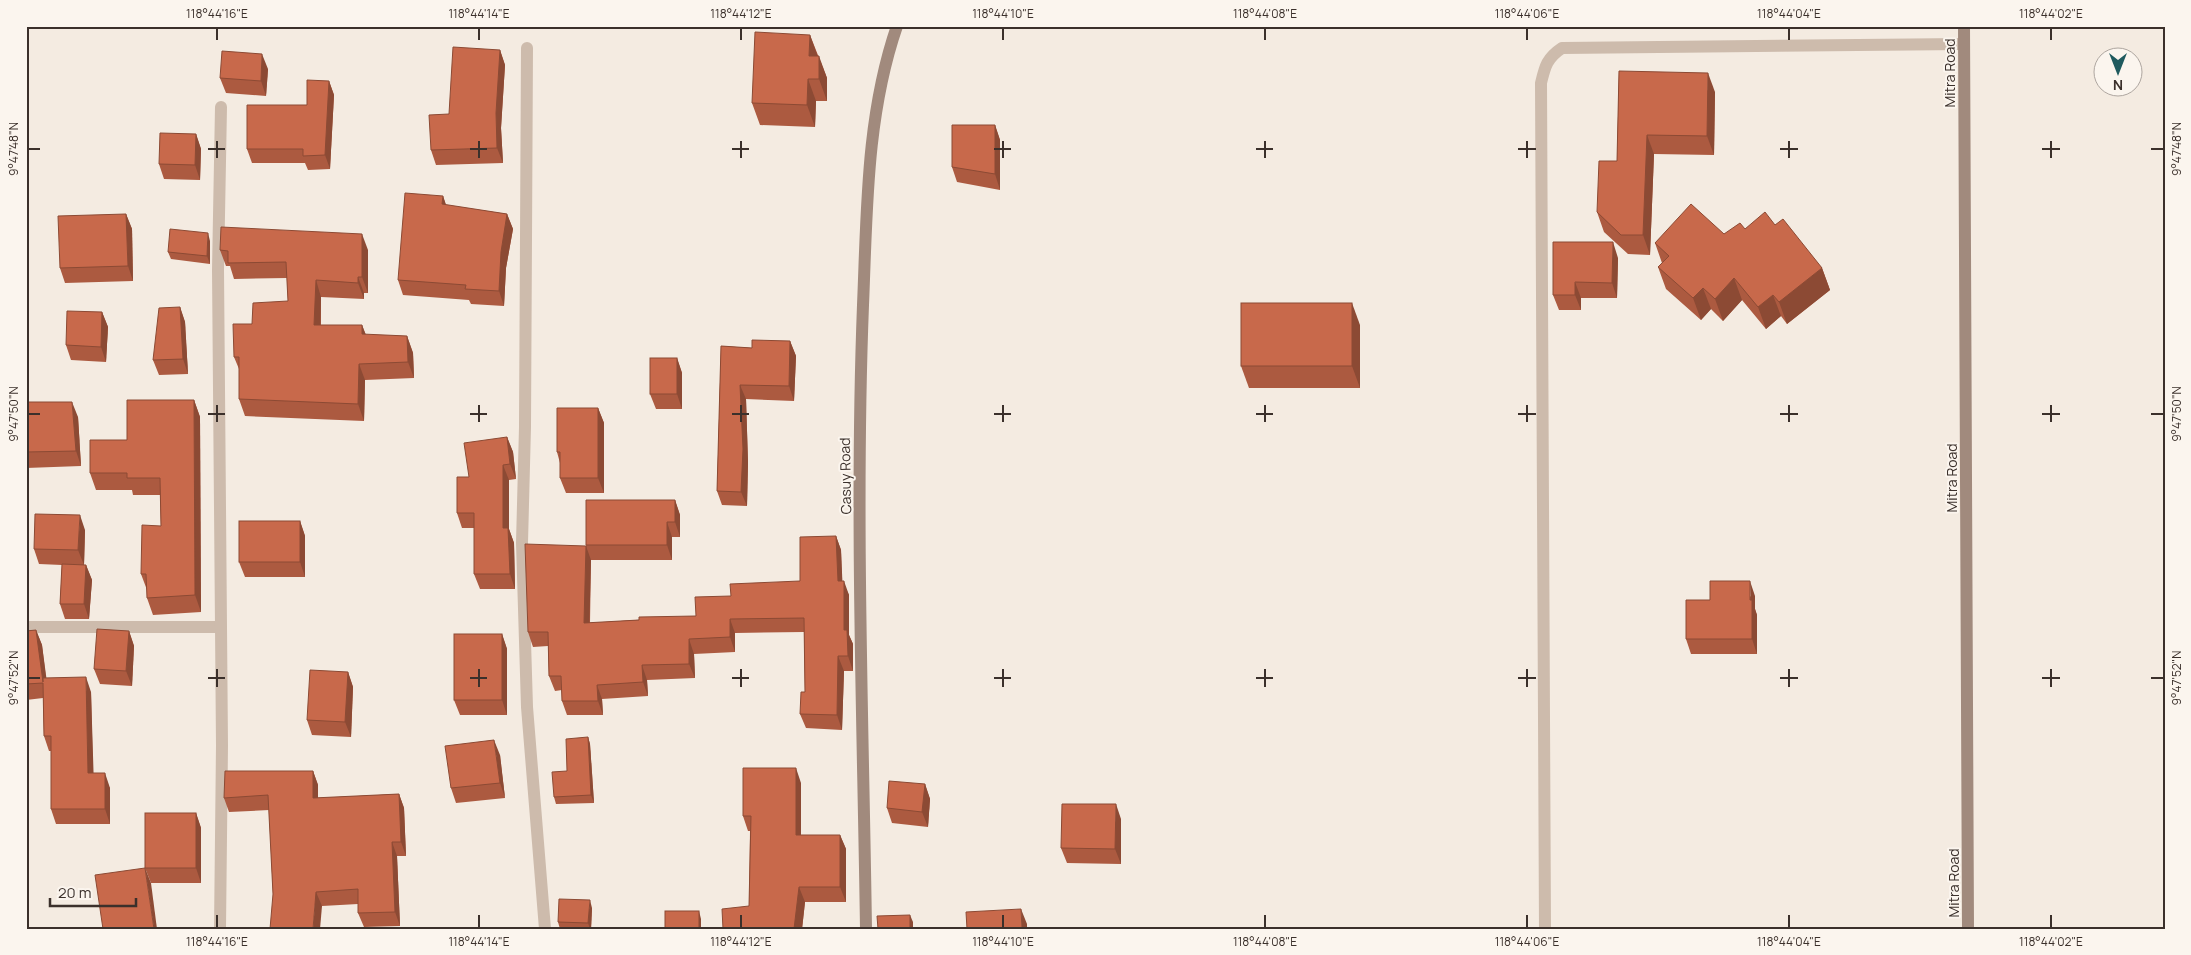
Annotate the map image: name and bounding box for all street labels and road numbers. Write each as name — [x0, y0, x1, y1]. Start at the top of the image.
street label: Mitra Road — [1940, 38, 1959, 108]
street label: Casuy Road — [835, 437, 855, 515]
street label: Mitra Road — [1942, 443, 1961, 513]
street label: Mitra Road — [1944, 848, 1963, 918]

